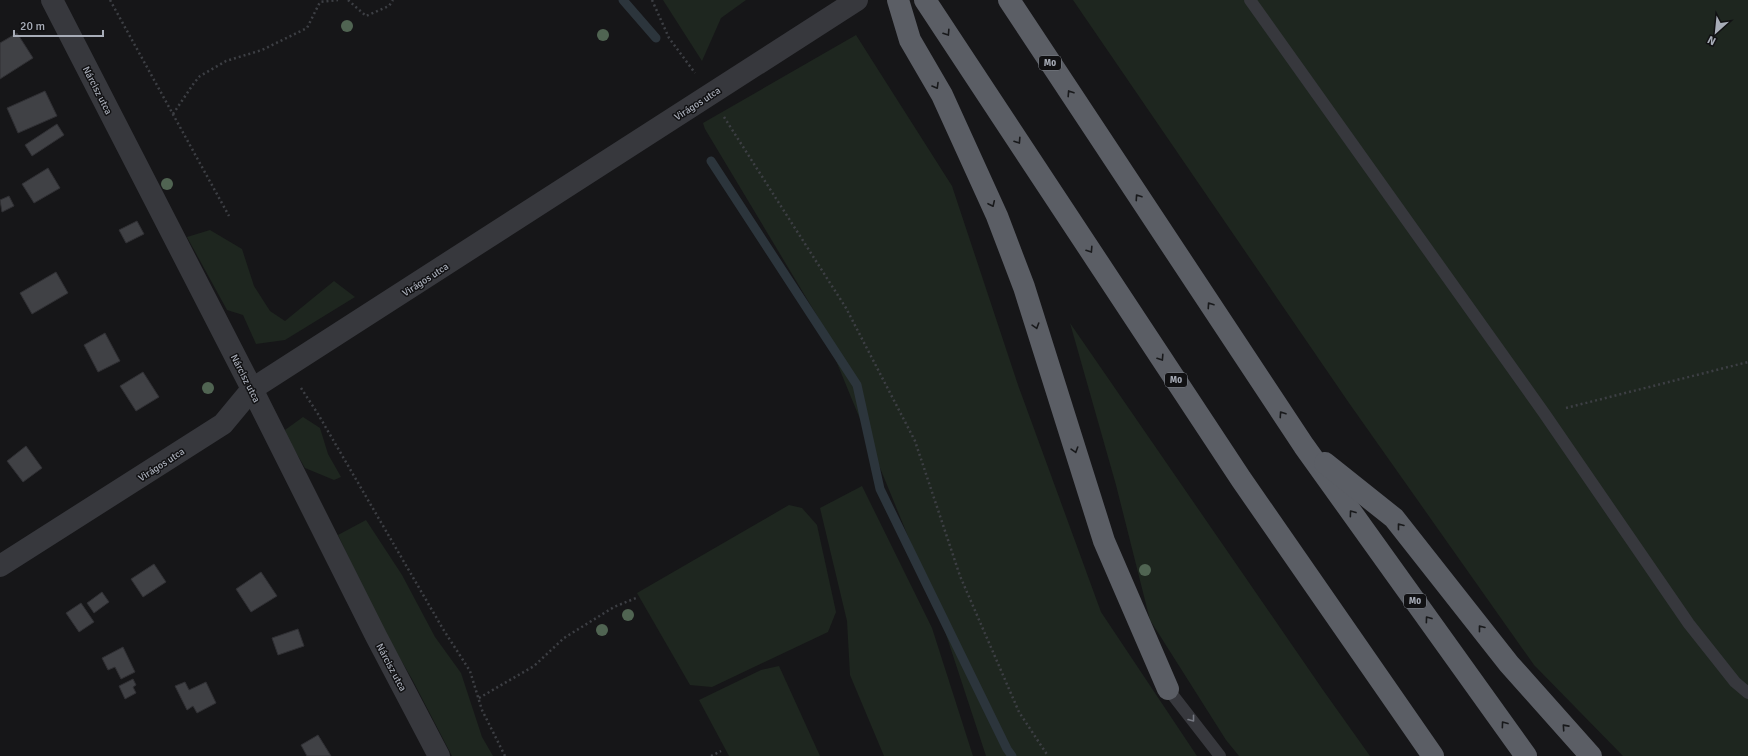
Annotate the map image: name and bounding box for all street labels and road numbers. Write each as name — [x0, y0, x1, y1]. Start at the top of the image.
road number: M0 — [1039, 56, 1061, 70]
street label: Nárcisz utca — [80, 64, 114, 117]
street label: Virágos utca — [672, 84, 723, 123]
street label: Virágos utca — [400, 260, 451, 299]
street label: Nárcisz utca — [228, 352, 262, 405]
road number: M0 — [1165, 373, 1187, 387]
street label: Virágos utca — [136, 445, 187, 484]
road number: M0 — [1404, 594, 1426, 608]
street label: Nárcisz utca — [373, 641, 409, 694]

